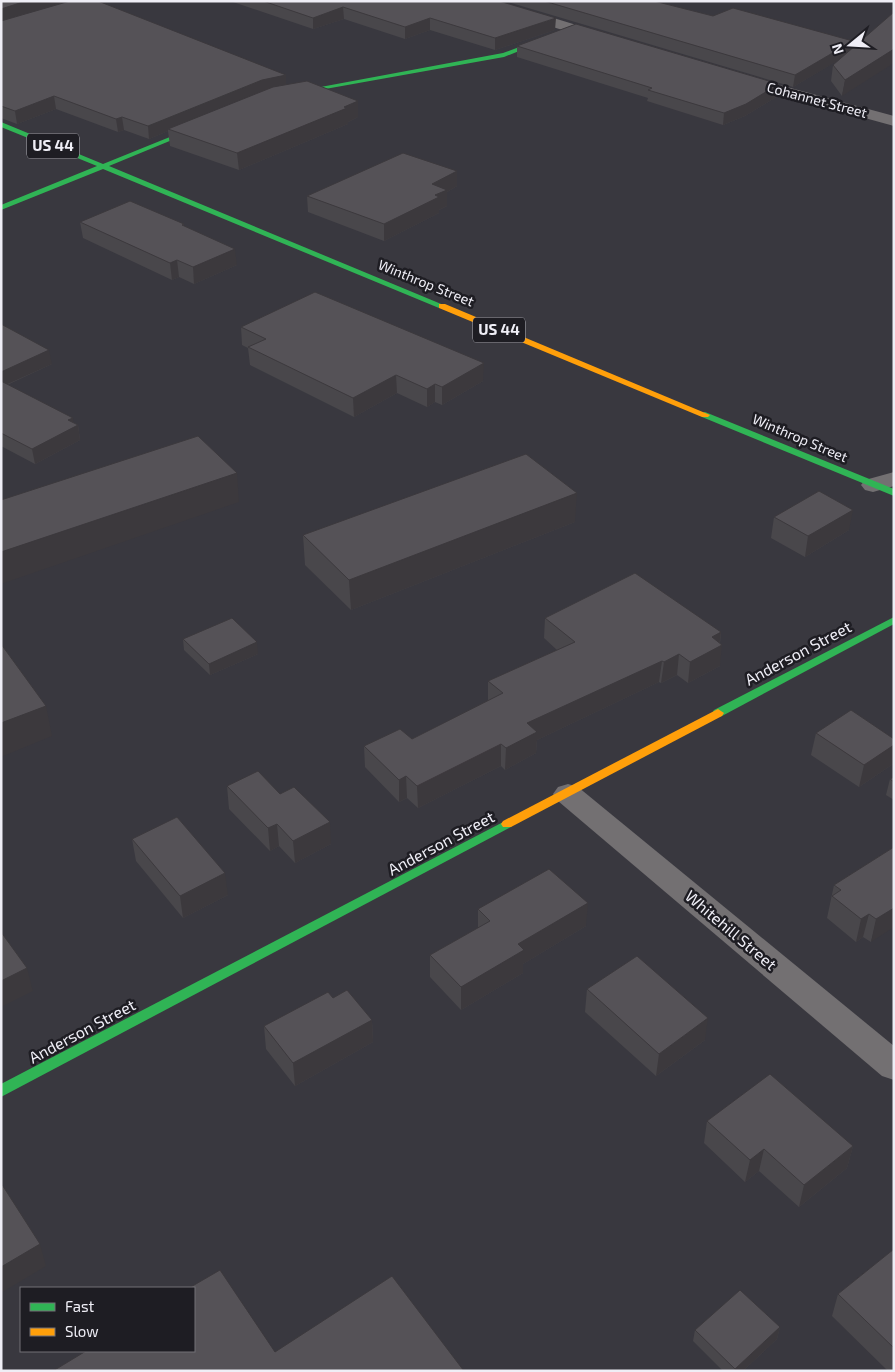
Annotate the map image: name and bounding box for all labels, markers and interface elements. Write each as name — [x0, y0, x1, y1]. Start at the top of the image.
north arrow — [825, 20, 875, 70]
text: N — [828, 42, 847, 57]
street label: Cohannet Street — [765, 78, 869, 121]
road number: US 44 — [27, 134, 79, 158]
street label: Winthrop Street — [376, 256, 477, 310]
road number: US 44 — [473, 318, 525, 342]
street label: Winthrop Street — [750, 410, 850, 465]
street label: Anderson Street — [741, 616, 854, 689]
street label: Anderson Street — [384, 806, 497, 879]
street label: Whitehill Street — [682, 886, 781, 973]
street label: Anderson Street — [25, 994, 138, 1067]
legend — [20, 1287, 195, 1352]
text: Fast — [65, 1297, 95, 1315]
text: Slow — [65, 1322, 99, 1340]

